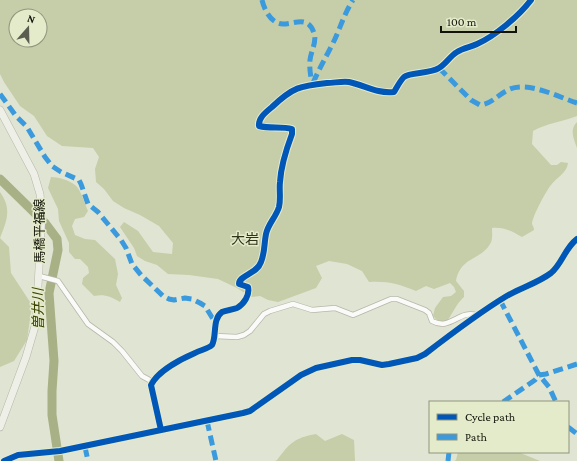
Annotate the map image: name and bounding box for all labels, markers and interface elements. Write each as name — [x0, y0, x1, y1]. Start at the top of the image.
north arrow — [8, 8, 48, 48]
scale bar — [441, 8, 516, 34]
text: N — [26, 12, 37, 26]
text: 100 m — [447, 15, 477, 29]
street label: 馬橋平福線 — [32, 198, 47, 264]
district label: 大岩 — [231, 231, 259, 247]
water label: 曽井川 — [30, 286, 46, 330]
legend — [429, 401, 569, 453]
text: Cycle path — [465, 410, 516, 424]
text: Path — [465, 430, 487, 444]

